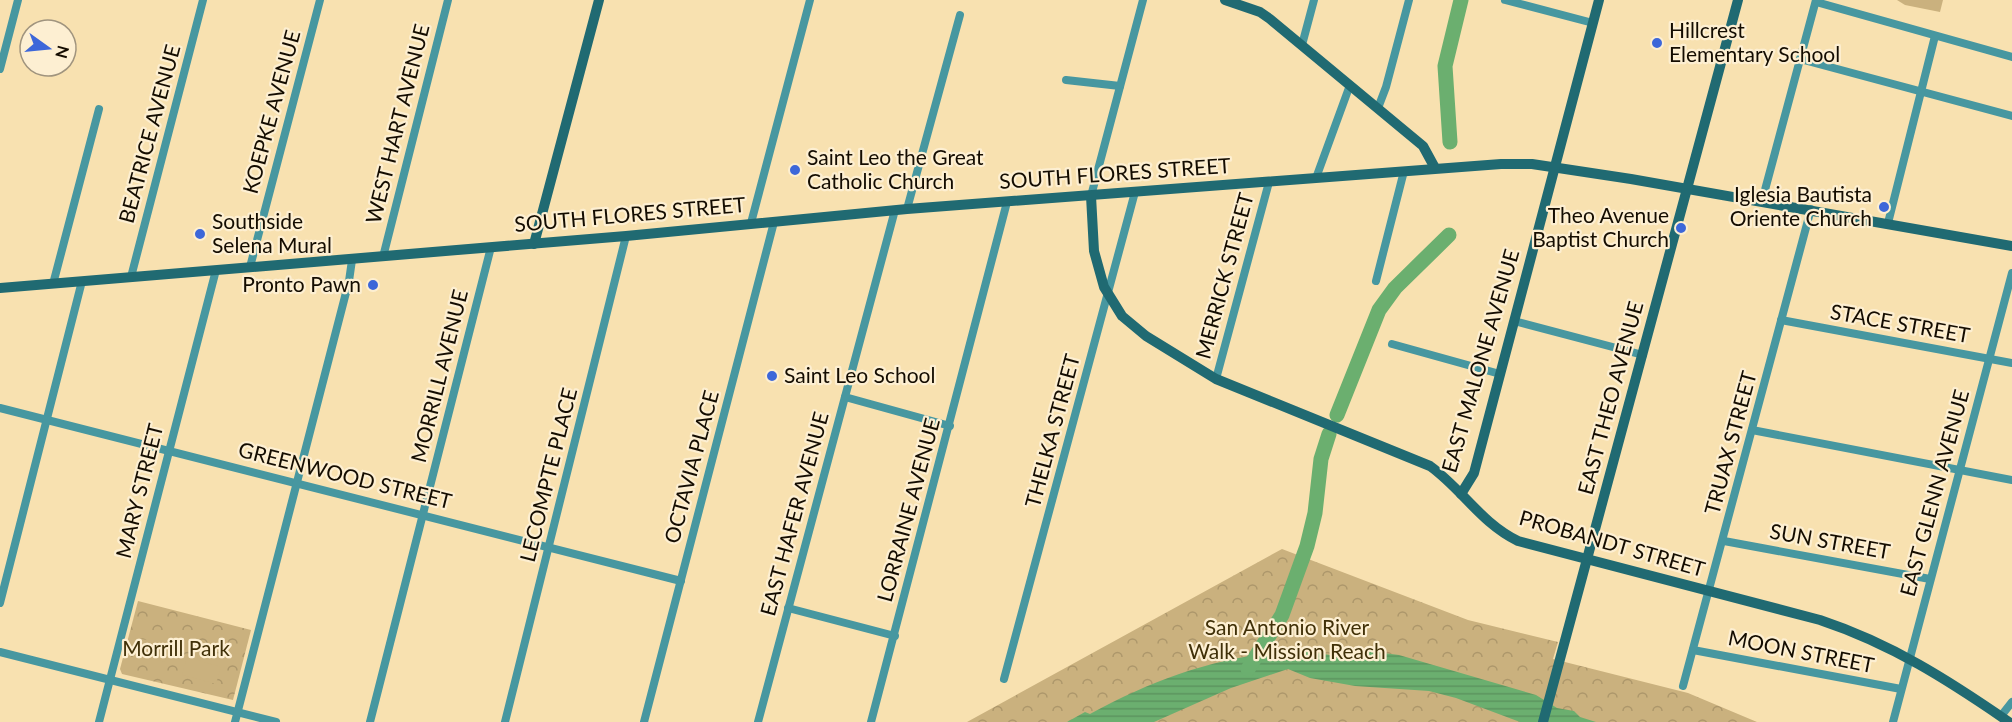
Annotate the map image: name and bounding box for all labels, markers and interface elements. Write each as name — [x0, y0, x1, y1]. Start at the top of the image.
place label: Hillcrest Elementary School — [1669, 17, 1840, 66]
north arrow — [18, 18, 78, 78]
street label: WEST HART AVENUE — [360, 21, 433, 226]
street label: KOEPKE AVENUE — [237, 27, 304, 196]
marker: Hillcrest Elementary School — [1650, 36, 1664, 50]
street label: BEATRICE AVENUE — [113, 42, 184, 226]
text: N — [52, 44, 74, 60]
place label: Saint Leo the Great Catholic Church — [807, 144, 984, 193]
street label: SOUTH FLORES STREET — [998, 152, 1232, 193]
marker: Saint Leo the Great Catholic Church — [788, 163, 802, 177]
place label: Iglesia Bautista Oriente Church — [1730, 181, 1872, 230]
street label: MERRICK STREET — [1189, 189, 1258, 361]
street label: SOUTH FLORES STREET — [513, 191, 747, 236]
marker: Iglesia Bautista Oriente Church — [1877, 200, 1891, 214]
place label: Theo Avenue Baptist Church — [1532, 202, 1669, 251]
place label: Southside Selena Mural — [212, 208, 332, 257]
marker: Theo Avenue Baptist Church — [1674, 221, 1688, 235]
marker: Southside Selena Mural — [193, 227, 207, 241]
street label: EAST MALONE AVENUE — [1436, 246, 1523, 475]
place label: Pronto Pawn — [242, 271, 361, 296]
marker: Pronto Pawn — [366, 278, 380, 292]
street label: MORRILL AVENUE — [405, 287, 472, 465]
street label: EAST THEO AVENUE — [1572, 298, 1647, 497]
street label: STACE STREET — [1829, 298, 1973, 347]
street label: THELKA STREET — [1019, 351, 1084, 510]
place label: Saint Leo School — [784, 362, 935, 387]
street label: TRUAX STREET — [1698, 368, 1761, 517]
marker: Saint Leo School — [765, 369, 779, 383]
street label: LECOMPTE PLACE — [514, 385, 581, 564]
street label: OCTAVIA PLACE — [658, 387, 723, 546]
street label: EAST GLENN AVENUE — [1894, 387, 1973, 599]
street label: EAST HAFER AVENUE — [754, 409, 833, 618]
street label: LORRAINE AVENUE — [871, 415, 944, 604]
street label: MARY STREET — [110, 420, 167, 560]
street label: GREENWOOD STREET — [236, 436, 455, 513]
street label: PROBANDT STREET — [1517, 504, 1709, 581]
street label: SUN STREET — [1768, 518, 1893, 564]
park label: San Antonio River Walk - Mission Reach — [1188, 614, 1386, 663]
street label: MOON STREET — [1726, 624, 1877, 677]
park label: Morrill Park — [122, 635, 230, 660]

